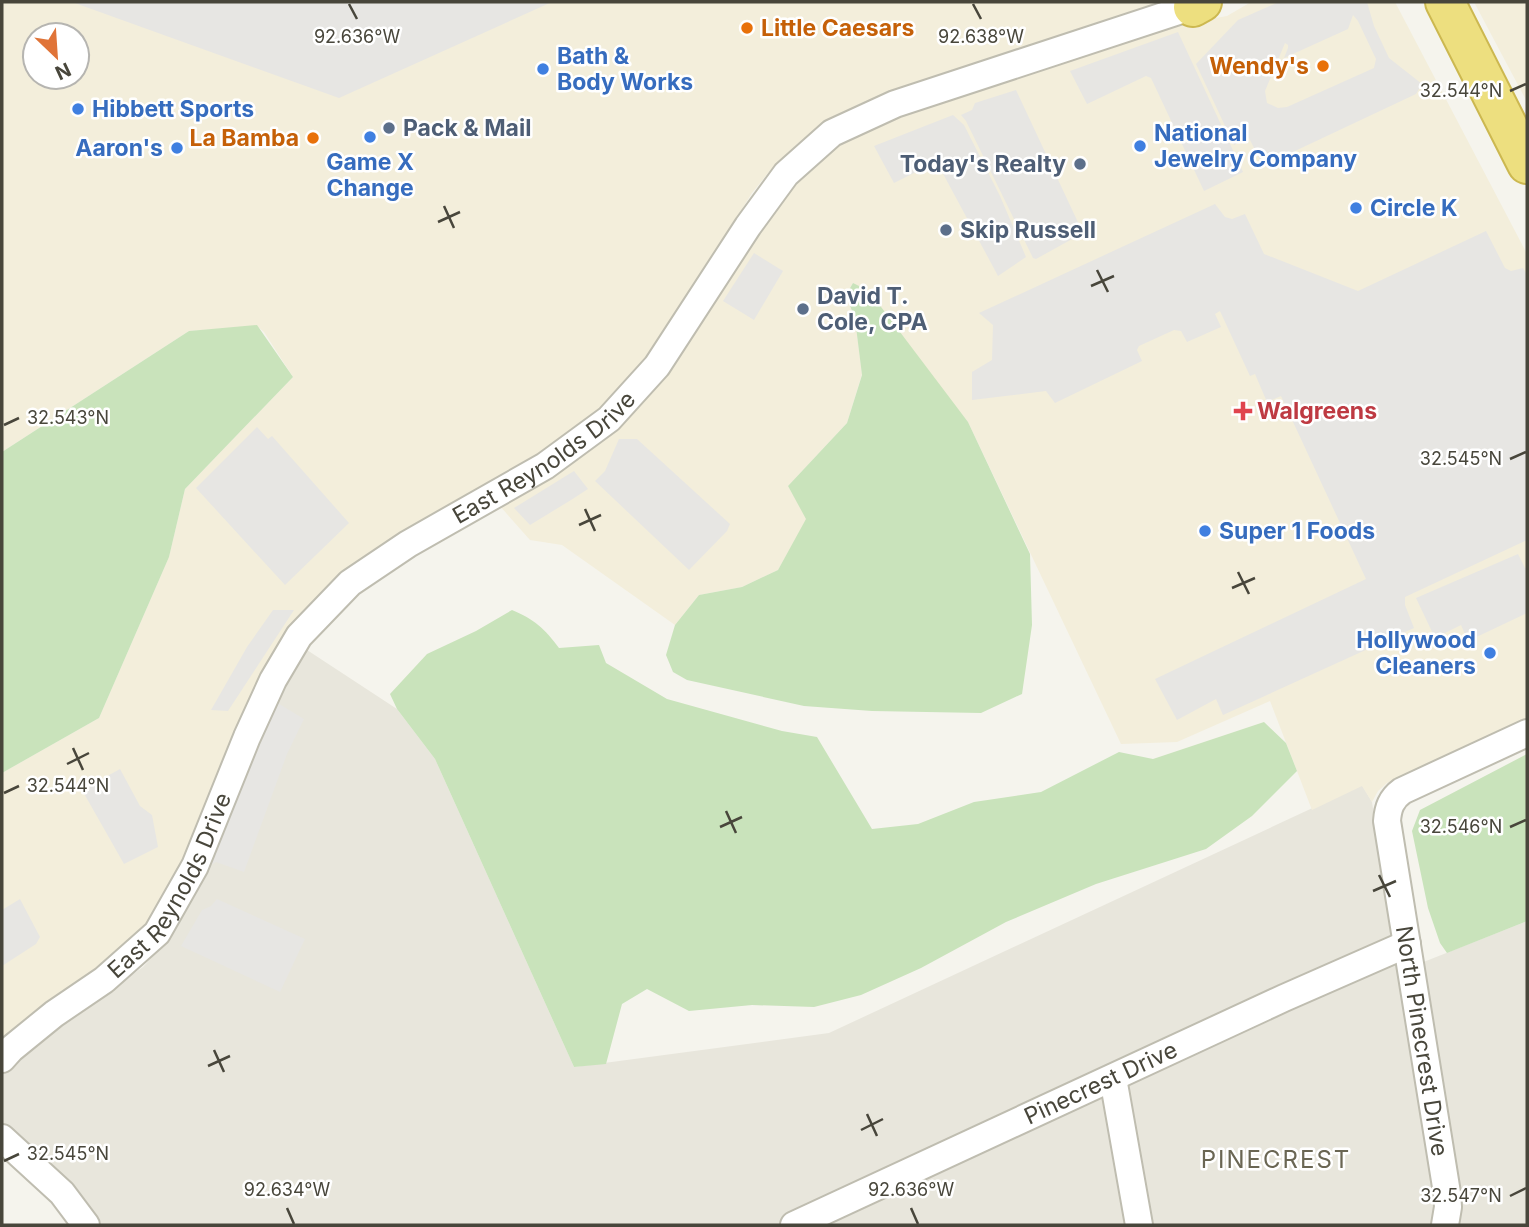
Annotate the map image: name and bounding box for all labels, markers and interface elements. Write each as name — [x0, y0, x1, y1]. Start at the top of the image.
place label: Little Caesars — [761, 14, 914, 42]
marker: Little Caesars — [739, 20, 755, 36]
north arrow — [21, 21, 91, 91]
text: 92.636°W — [314, 26, 400, 47]
text: 92.638°W — [938, 26, 1024, 47]
place label: Bath & Body Works — [557, 42, 693, 96]
place label: Wendy's — [1209, 52, 1309, 80]
text: N — [52, 57, 74, 84]
marker: Wendy's — [1315, 58, 1331, 74]
marker: Bath & Body Works — [535, 61, 551, 77]
text: 32.544°N — [1420, 80, 1502, 101]
place label: Hibbett Sports — [92, 95, 254, 123]
marker: Hibbett Sports — [70, 101, 86, 117]
place label: Pack & Mail — [403, 114, 531, 142]
place label: National Jewelry Company — [1154, 119, 1357, 173]
marker: Pack & Mail — [381, 120, 397, 136]
place label: La Bamba — [190, 124, 299, 152]
marker: Game X Change — [362, 129, 378, 145]
marker: La Bamba — [305, 130, 321, 146]
place label: Aaron's — [75, 134, 163, 162]
marker: National Jewelry Company — [1132, 138, 1148, 154]
marker: Aaron's — [169, 140, 185, 156]
place label: Game X Change — [326, 148, 414, 202]
place label: Today's Realty — [900, 150, 1066, 178]
marker: Today's Realty — [1072, 156, 1088, 172]
place label: Circle K — [1370, 194, 1458, 222]
marker: Circle K — [1348, 200, 1364, 216]
place label: Skip Russell — [960, 216, 1096, 244]
marker: Skip Russell — [938, 222, 954, 238]
place label: David T. Cole, CPA — [817, 282, 928, 336]
marker: David T. Cole, CPA — [795, 301, 811, 317]
street label: East Reynolds Drive — [448, 386, 641, 530]
place label: Walgreens — [1257, 397, 1377, 425]
marker: Walgreens — [1235, 403, 1251, 419]
text: 32.543°N — [27, 407, 109, 428]
text: 32.545°N — [1420, 448, 1502, 469]
place label: Super 1 Foods — [1219, 517, 1375, 545]
marker: Super 1 Foods — [1197, 523, 1213, 539]
place label: Hollywood Cleaners — [1356, 626, 1476, 680]
marker: Hollywood Cleaners — [1482, 645, 1498, 661]
text: 32.544°N — [27, 775, 109, 796]
street label: East Reynolds Drive — [102, 789, 237, 984]
text: 32.546°N — [1420, 816, 1502, 837]
street label: North Pinecrest Drive — [1390, 924, 1454, 1158]
street label: Pinecrest Drive — [1020, 1035, 1182, 1130]
text: 32.545°N — [27, 1143, 109, 1164]
district label: PINECREST — [1201, 1145, 1351, 1174]
text: 92.634°W — [244, 1179, 330, 1200]
text: 92.636°W — [868, 1179, 954, 1200]
text: 32.547°N — [1420, 1185, 1502, 1206]

